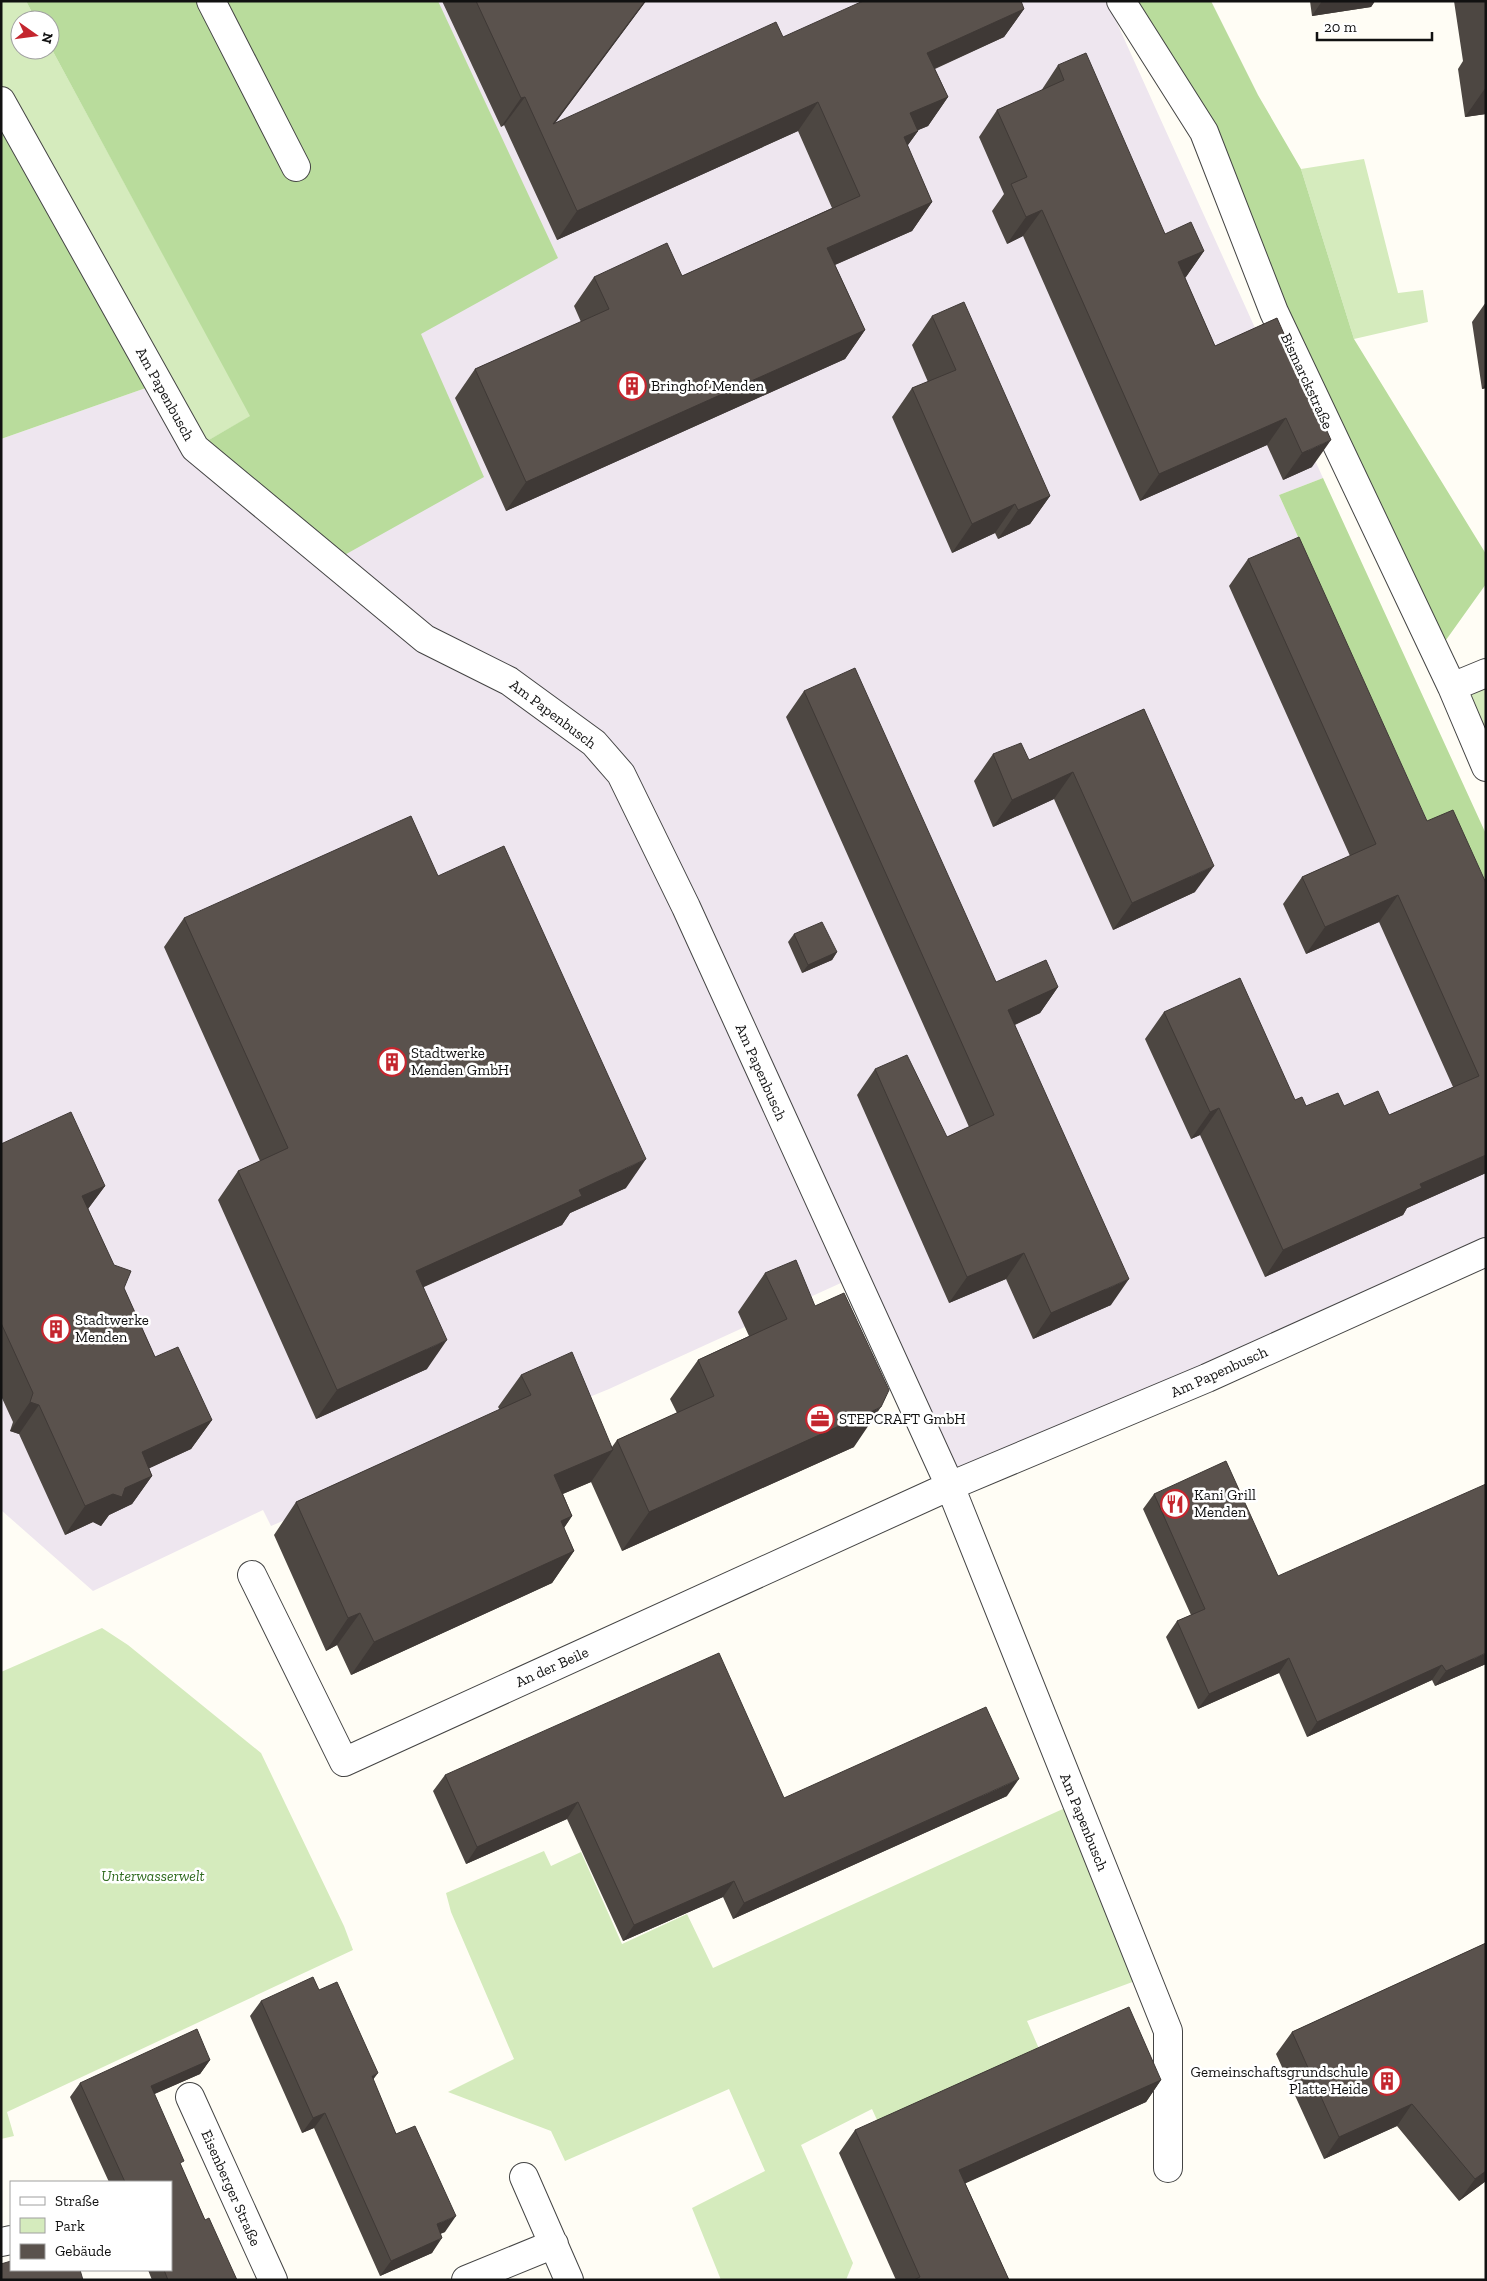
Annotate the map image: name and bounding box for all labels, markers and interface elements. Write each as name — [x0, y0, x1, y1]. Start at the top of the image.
north arrow — [10, 10, 60, 60]
scale bar — [1317, 10, 1432, 42]
text: 20 m — [1324, 18, 1357, 36]
text: N — [38, 31, 57, 46]
street label: Bismarckstraße — [1277, 330, 1337, 432]
street label: Am Papenbusch — [132, 344, 198, 444]
building icon: Bringhof Menden — [617, 371, 647, 401]
place label: Bringhof Menden — [651, 377, 764, 395]
street label: Am Papenbusch — [506, 675, 600, 753]
street label: Am Papenbusch — [732, 1021, 791, 1124]
place label: Stadtwerke Menden GmbH — [411, 1044, 509, 1079]
building icon: Stadtwerke Menden GmbH — [377, 1047, 407, 1077]
place label: Stadtwerke Menden — [75, 1311, 149, 1346]
building icon: Stadtwerke Menden — [41, 1314, 71, 1344]
street label: Am Papenbusch — [1168, 1342, 1271, 1401]
office icon: STEPCRAFT GmbH — [805, 1404, 835, 1434]
place label: STEPCRAFT GmbH — [839, 1410, 966, 1428]
place label: Kani Grill Menden — [1194, 1486, 1256, 1521]
restaurant icon: Kani Grill Menden — [1160, 1489, 1190, 1519]
street label: An der Beile — [513, 1643, 591, 1691]
street label: Am Papenbusch — [1056, 1770, 1112, 1874]
park label: Unterwasserwelt — [101, 1867, 205, 1885]
place label: Gemeinschaftsgrundschule Platte Heide — [1191, 2063, 1368, 2098]
building icon: Gemeinschaftsgrundschule Platte Heide — [1372, 2066, 1402, 2096]
street label: Eisenberger Straße — [197, 2127, 265, 2249]
legend — [10, 2181, 172, 2271]
text: Straße — [55, 2192, 99, 2210]
text: Park — [55, 2217, 85, 2235]
text: Gebäude — [55, 2242, 111, 2260]

